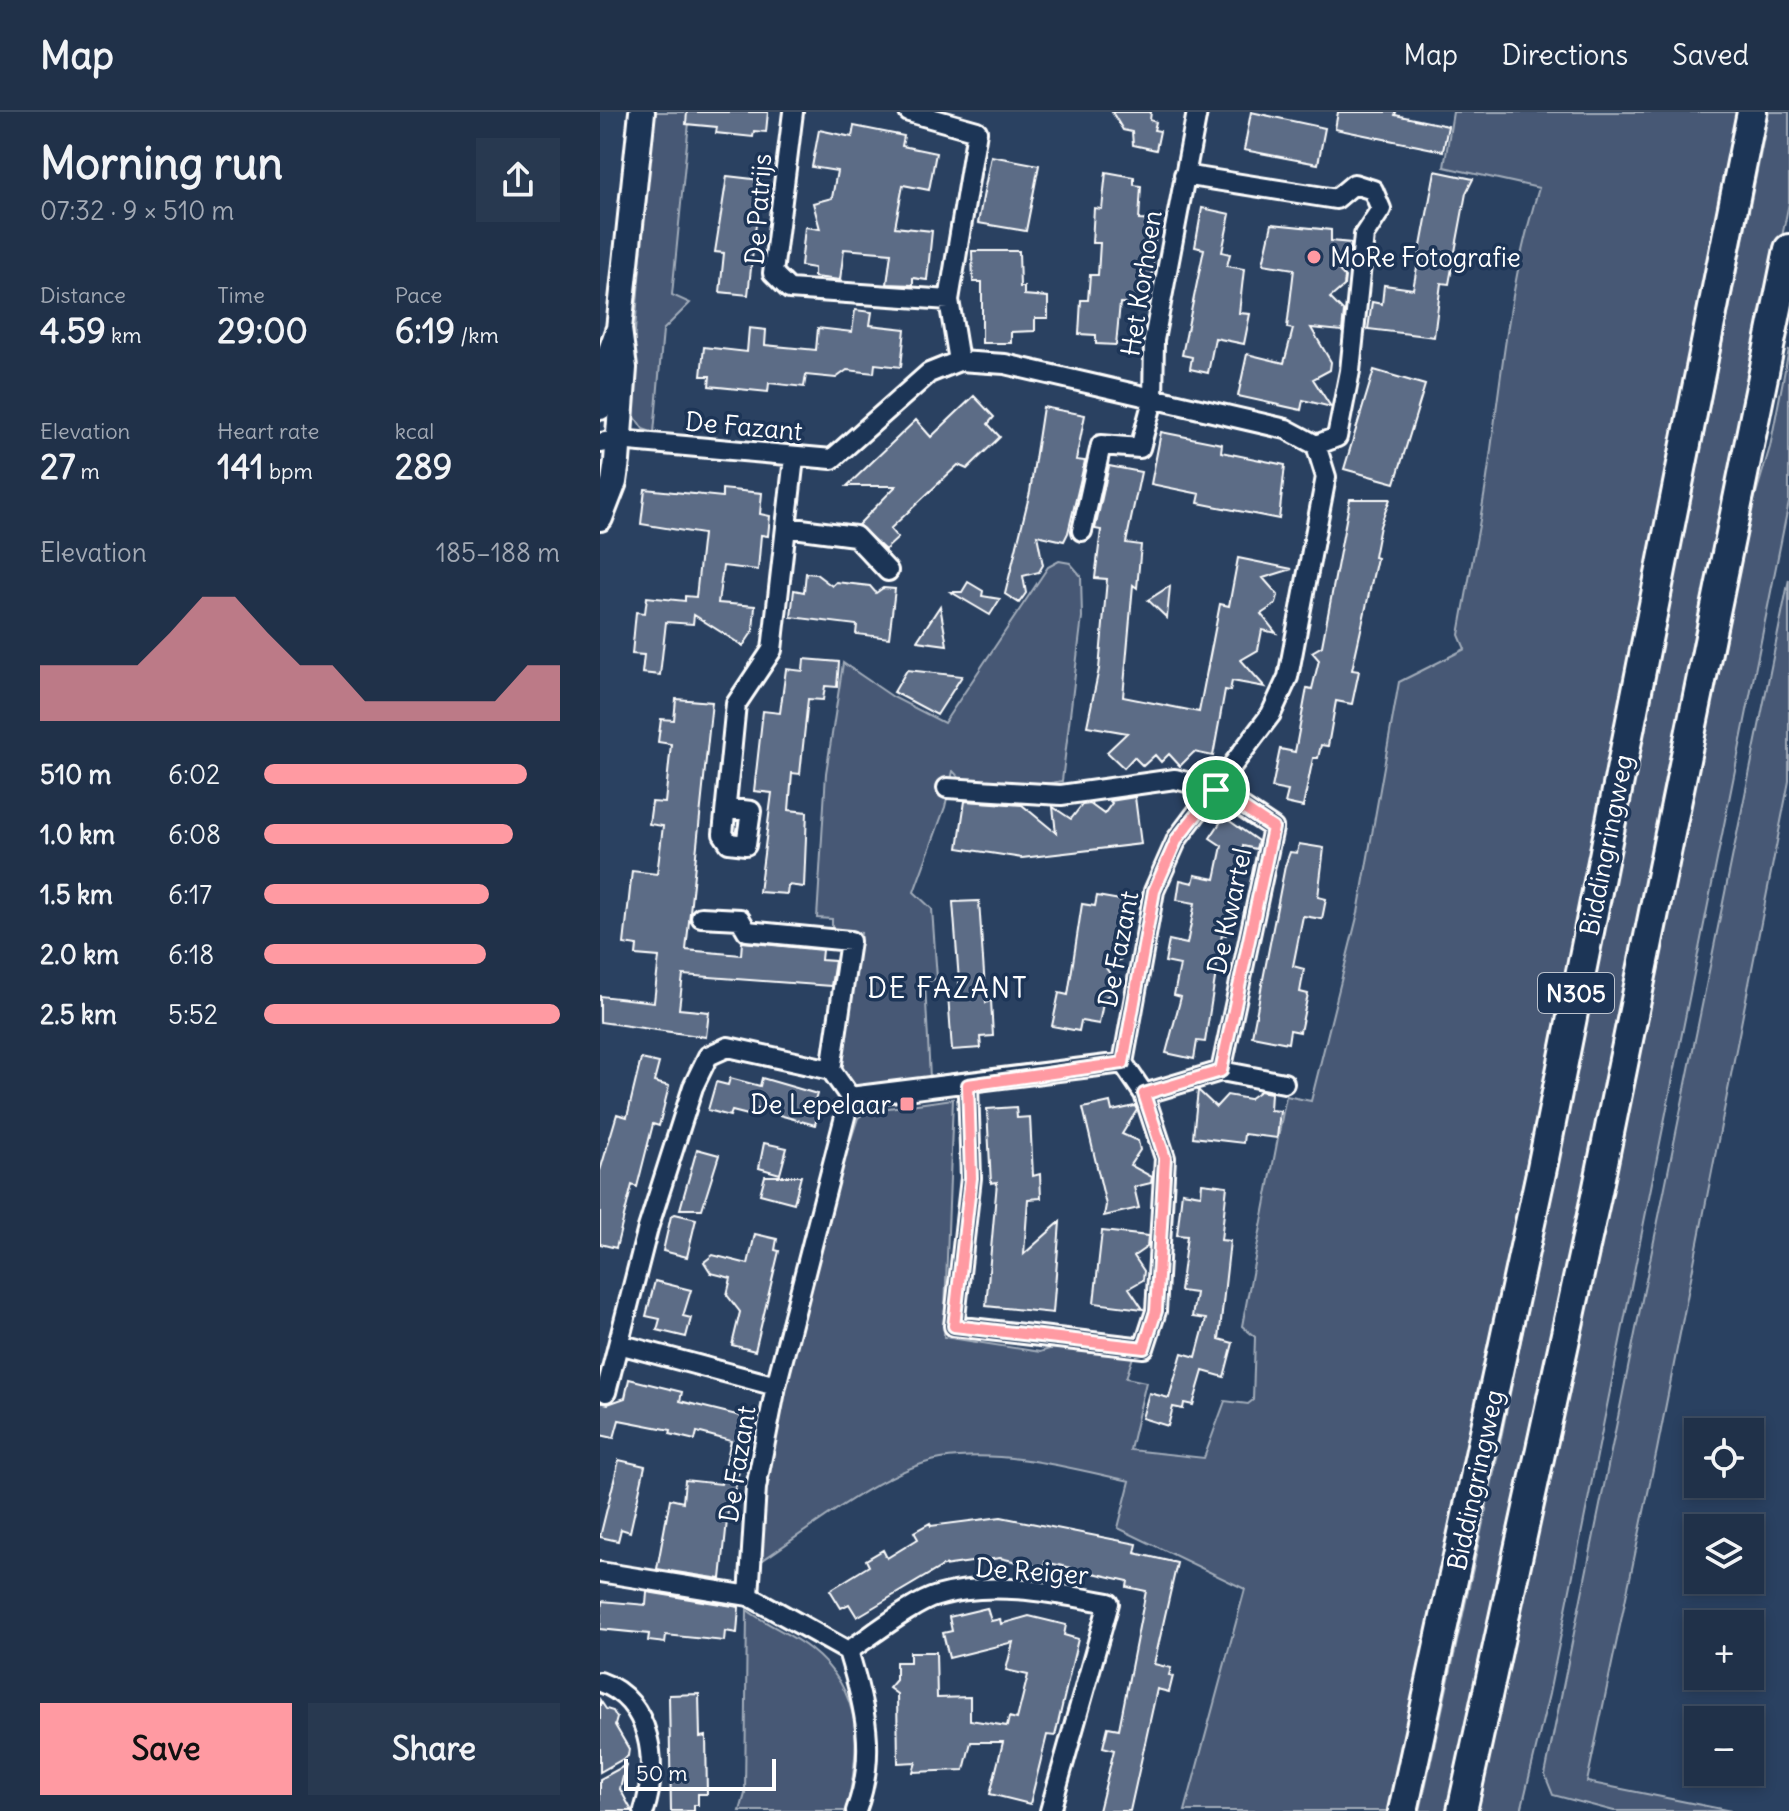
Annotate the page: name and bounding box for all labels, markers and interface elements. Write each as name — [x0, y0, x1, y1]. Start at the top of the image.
text: Map — [40, 32, 114, 79]
text: Map — [1403, 37, 1458, 73]
text: Directions — [1502, 37, 1628, 73]
text: Saved — [1672, 37, 1749, 73]
text: Morning run — [40, 136, 283, 191]
button: share — [476, 138, 560, 222]
street label: De Patrijs — [738, 152, 778, 266]
text: 07:32 · 9 × 510 m — [40, 194, 234, 227]
street label: Het Korhoen — [1113, 208, 1169, 358]
place label: MoRe Fotografie — [1330, 241, 1521, 274]
marker: MoRe Fotografie — [1305, 248, 1323, 266]
text: Distance — [40, 281, 126, 309]
text: Time — [217, 281, 265, 309]
text: Pace — [395, 281, 442, 309]
text: 4.59 — [40, 309, 106, 352]
text: 29:00 — [217, 309, 308, 352]
text: 6:19 — [395, 309, 455, 352]
text: km — [106, 321, 142, 349]
text: /km — [455, 321, 499, 349]
street label: De Fazant — [684, 404, 804, 448]
text: Elevation — [40, 417, 130, 445]
text: Heart rate — [217, 417, 319, 445]
text: kcal — [395, 417, 434, 445]
text: 27 — [40, 445, 75, 488]
text: 141 — [217, 445, 264, 488]
text: 289 — [395, 445, 452, 488]
text: m — [75, 457, 100, 485]
text: bpm — [264, 457, 313, 485]
text: Elevation — [40, 536, 147, 569]
text: 185–188 m — [436, 536, 560, 569]
street label: Biddingringweg — [1572, 752, 1640, 938]
pin — [1182, 756, 1250, 824]
text: 510 m — [40, 758, 111, 791]
text: 6:02 — [168, 758, 220, 791]
icon: arrive — [1194, 768, 1238, 812]
text: 1.0 km — [40, 818, 115, 851]
text: 6:08 — [168, 818, 221, 851]
street label: De Kwartel — [1200, 845, 1258, 977]
text: 1.5 km — [40, 878, 113, 911]
text: 6:17 — [168, 878, 212, 911]
street label: De Fazant — [1091, 888, 1145, 1010]
text: 2.0 km — [40, 938, 119, 971]
text: 6:18 — [168, 938, 214, 971]
district label: DE FAZANT — [867, 970, 1029, 1006]
road number: N305 — [1538, 973, 1614, 1013]
text: 2.5 km — [40, 998, 117, 1031]
text: 5:52 — [168, 998, 218, 1031]
place label: De Lepelaar — [750, 1088, 891, 1121]
marker: De Lepelaar — [898, 1095, 916, 1113]
street label: Biddingringweg — [1440, 1387, 1510, 1573]
street label: De Fazant — [712, 1403, 763, 1525]
map controls — [1684, 1418, 1764, 1786]
button: locate — [1684, 1418, 1764, 1498]
button: layers — [1684, 1514, 1764, 1594]
street label: De Reiger — [974, 1551, 1090, 1591]
button: + — [1684, 1610, 1764, 1690]
button: Save — [40, 1703, 292, 1795]
button: Share — [308, 1703, 560, 1795]
button: − — [1684, 1706, 1764, 1786]
scale bar — [624, 1755, 776, 1791]
text: 50 m — [636, 1759, 688, 1787]

